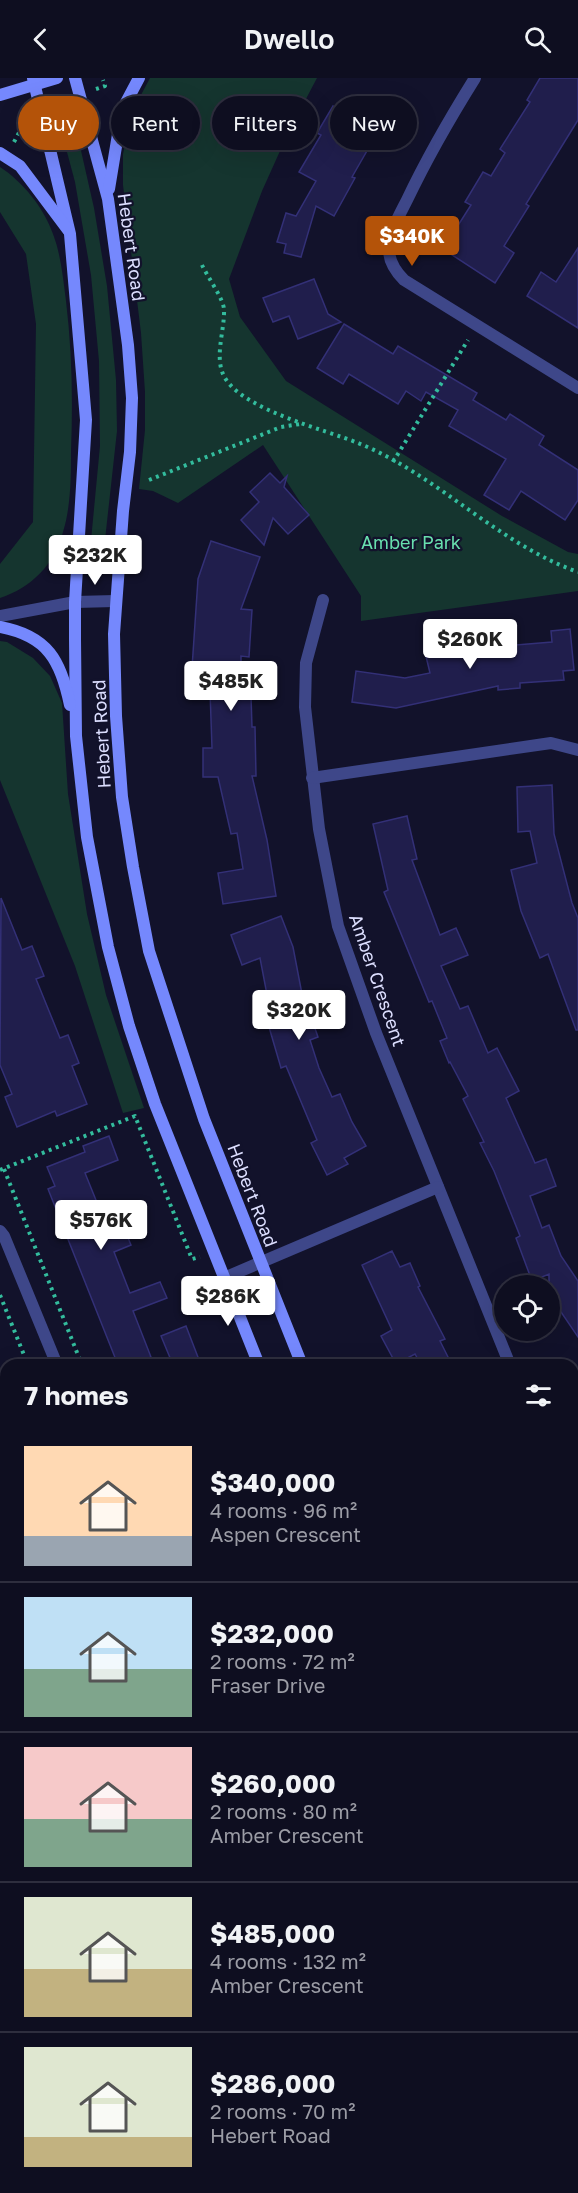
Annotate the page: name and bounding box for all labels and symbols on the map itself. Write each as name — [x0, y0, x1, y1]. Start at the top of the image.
street label: Hebert Road — [114, 192, 150, 302]
pin: $340K — [370, 216, 454, 267]
park label: Amber Park — [361, 531, 461, 553]
pin: $232K — [53, 535, 137, 586]
pin: $260K — [428, 619, 512, 670]
pin: $485K — [189, 661, 273, 712]
street label: Hebert Road — [87, 679, 115, 789]
street label: Amber Crescent — [345, 911, 411, 1049]
pin: $320K — [257, 990, 341, 1041]
street label: Hebert Road — [223, 1140, 283, 1250]
pin: $576K — [59, 1200, 143, 1251]
pin: $286K — [186, 1276, 270, 1327]

